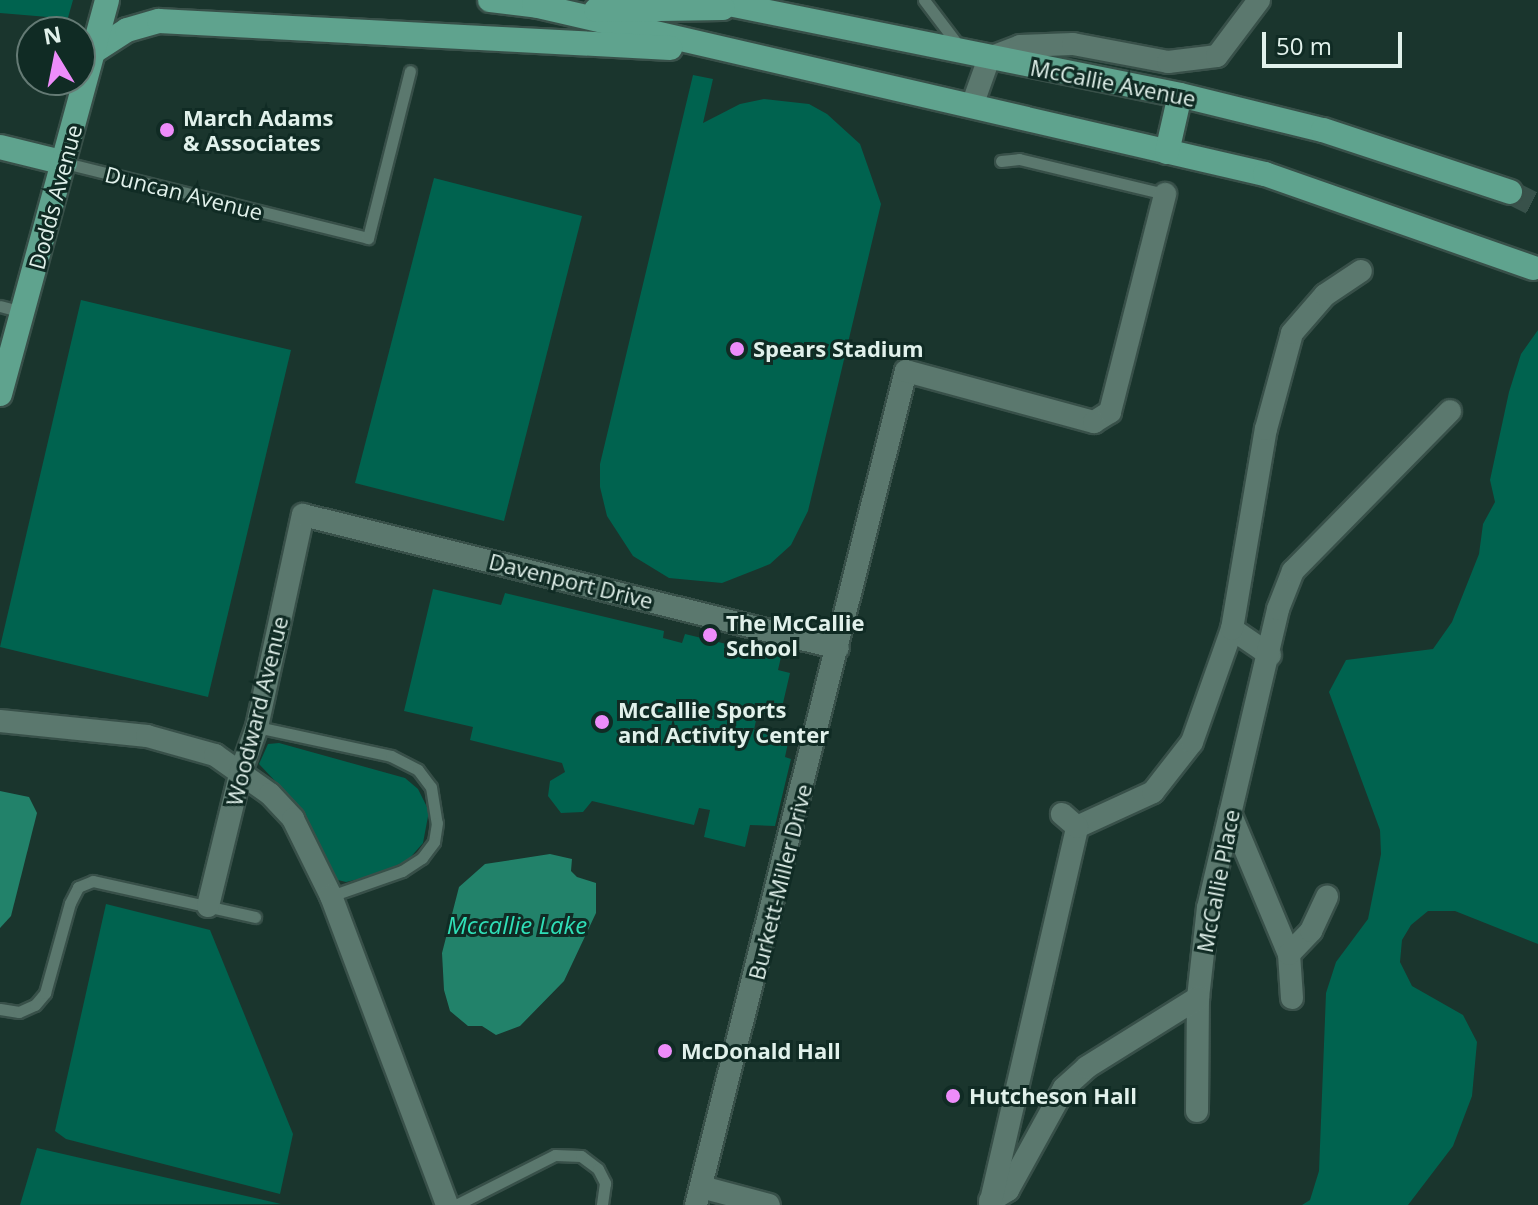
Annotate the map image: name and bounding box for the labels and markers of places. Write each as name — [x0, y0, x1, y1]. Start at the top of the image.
place label: March Adams & Associates — [183, 104, 333, 156]
marker: March Adams & Associates — [158, 121, 176, 139]
place label: Spears Stadium — [753, 336, 924, 362]
marker: Spears Stadium — [728, 340, 746, 358]
place label: The McCallie School — [726, 609, 864, 660]
marker: The McCallie School — [701, 626, 719, 644]
place label: McCallie Sports and Activity Center — [618, 696, 829, 748]
marker: McCallie Sports and Activity Center — [593, 713, 611, 731]
place label: McDonald Hall — [681, 1038, 841, 1064]
marker: McDonald Hall — [656, 1042, 674, 1060]
place label: Hutcheson Hall — [969, 1083, 1137, 1109]
marker: Hutcheson Hall — [944, 1087, 962, 1105]

